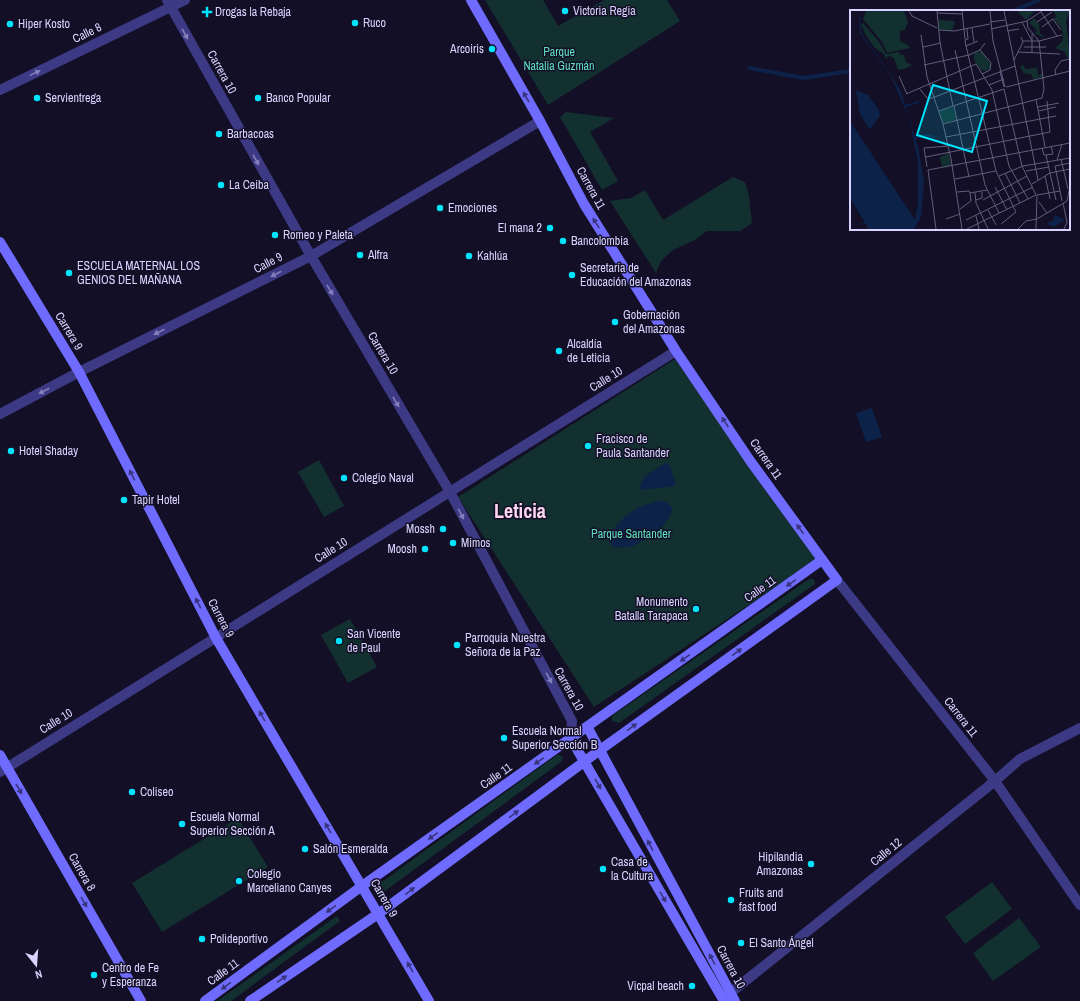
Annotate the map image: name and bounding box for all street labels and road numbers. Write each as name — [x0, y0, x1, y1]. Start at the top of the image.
street label: Calle 8 — [70, 19, 104, 47]
street label: Carrera 10 — [204, 48, 240, 96]
street label: Carrera 11 — [573, 164, 609, 213]
street label: Calle 9 — [251, 249, 285, 277]
street label: Carrera 9 — [51, 309, 87, 353]
street label: Carrera 10 — [364, 329, 402, 377]
street label: Calle 10 — [586, 363, 626, 395]
street label: Carrera 11 — [746, 435, 786, 483]
street label: Calle 10 — [311, 534, 351, 566]
street label: Calle 11 — [741, 572, 780, 606]
street label: Carrera 9 — [204, 596, 238, 640]
street label: Carrera 10 — [551, 665, 587, 713]
street label: Carrera 11 — [940, 694, 982, 741]
street label: Calle 10 — [36, 705, 76, 737]
street label: Calle 11 — [477, 759, 516, 793]
street label: Calle 12 — [867, 834, 905, 870]
street label: Carrera 8 — [65, 850, 99, 894]
street label: Carrera 9 — [367, 876, 401, 920]
street label: Carrera 10 — [713, 942, 749, 992]
street label: Calle 11 — [204, 955, 242, 989]

